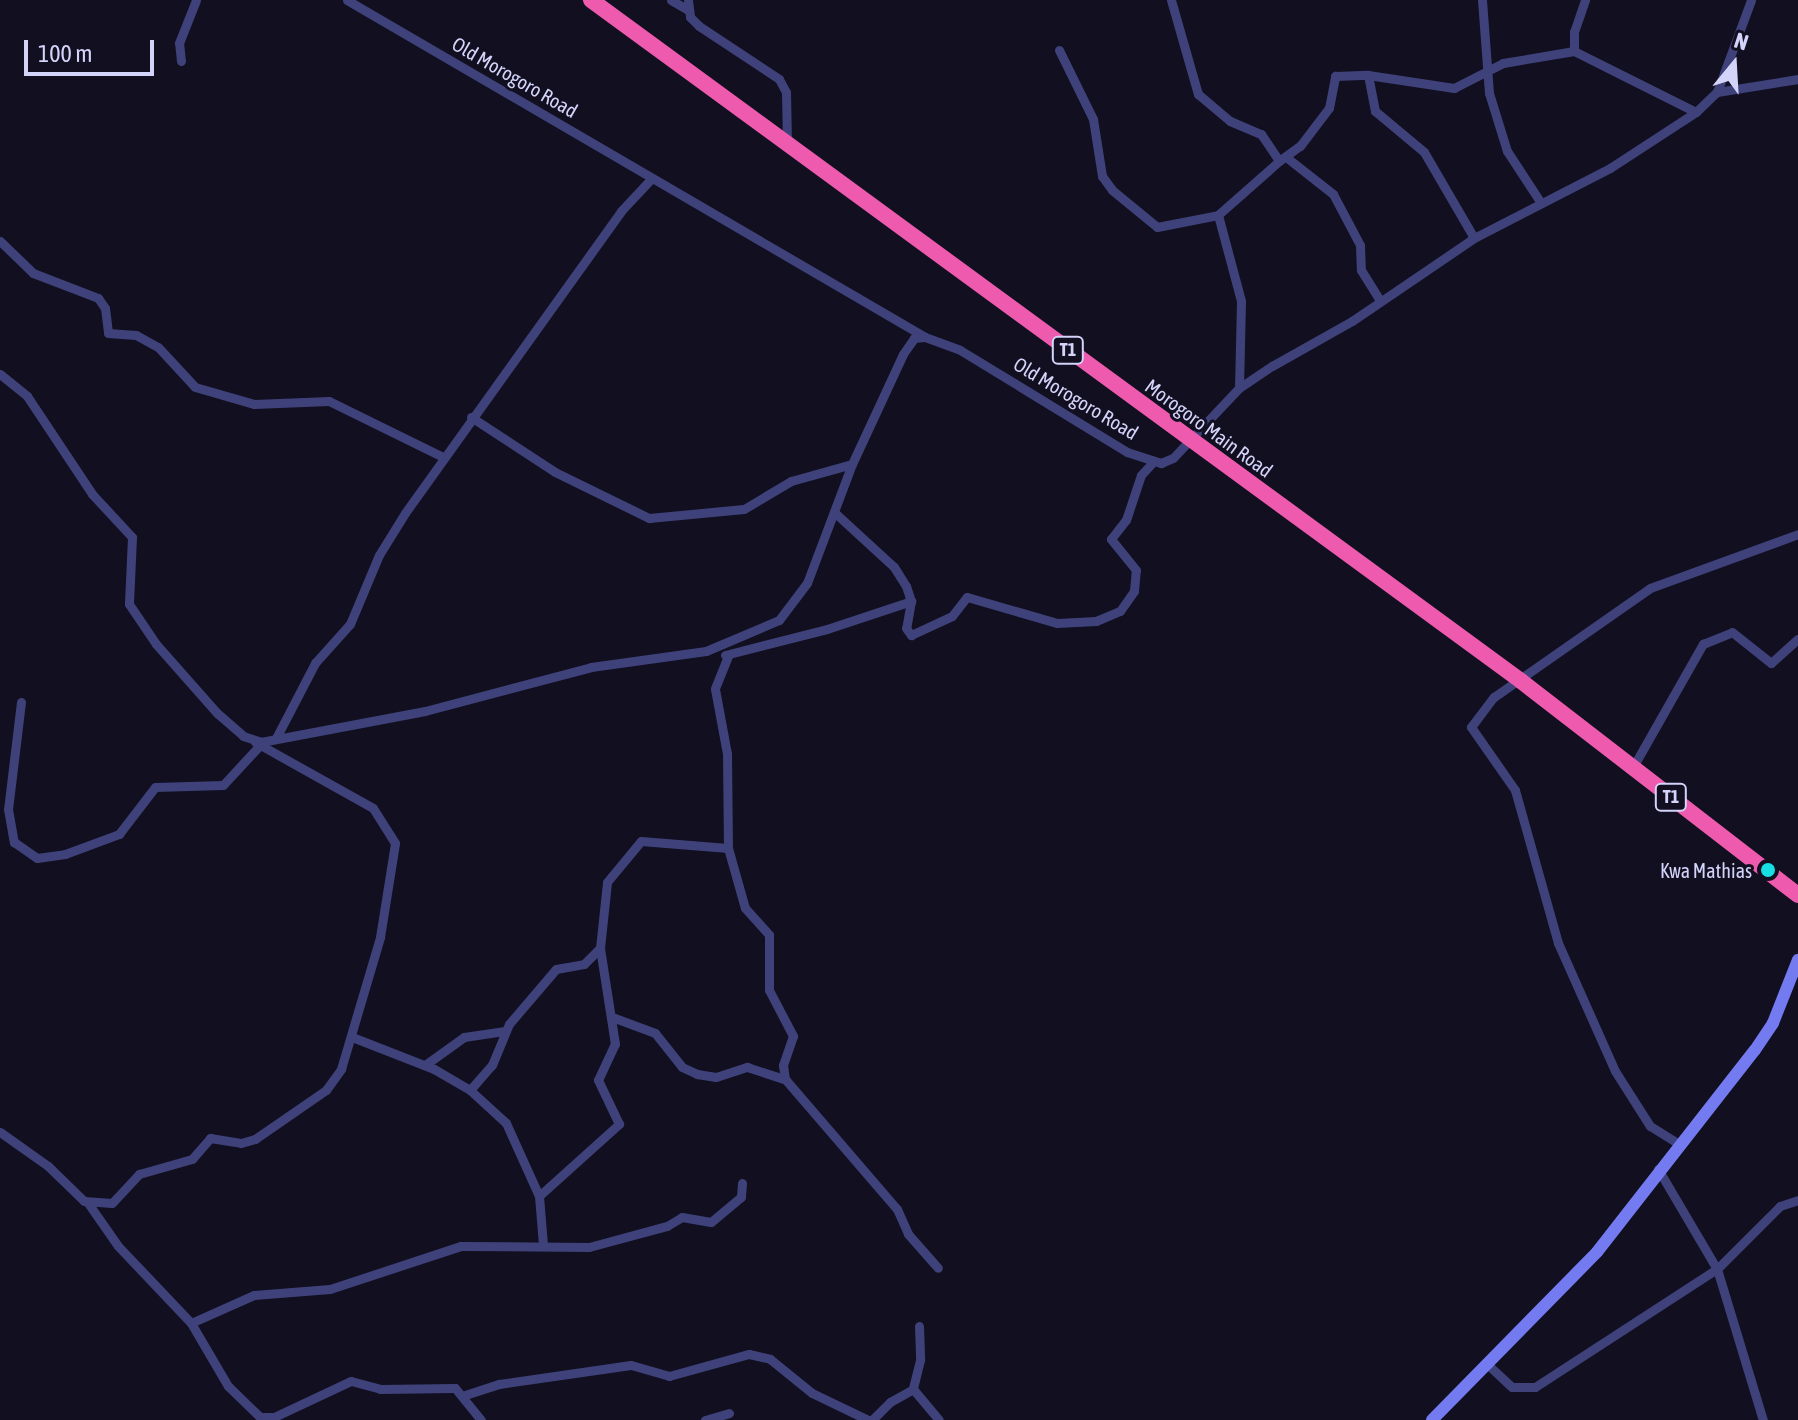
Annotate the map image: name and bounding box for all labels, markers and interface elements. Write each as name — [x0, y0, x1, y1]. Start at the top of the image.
scale bar — [28, 24, 158, 74]
north arrow — [1694, 24, 1774, 104]
text: N — [1731, 27, 1752, 56]
street label: Old Morogoro Road — [448, 31, 582, 123]
text: 100 m — [38, 40, 92, 67]
road number: T1 — [1050, 336, 1086, 364]
street label: Old Morogoro Road — [1009, 351, 1143, 445]
street label: Morogoro Main Road — [1141, 374, 1277, 482]
road number: T1 — [1653, 783, 1689, 811]
place label: Kwa Mathias — [1660, 858, 1752, 882]
marker: Kwa Mathias — [1759, 861, 1777, 879]

